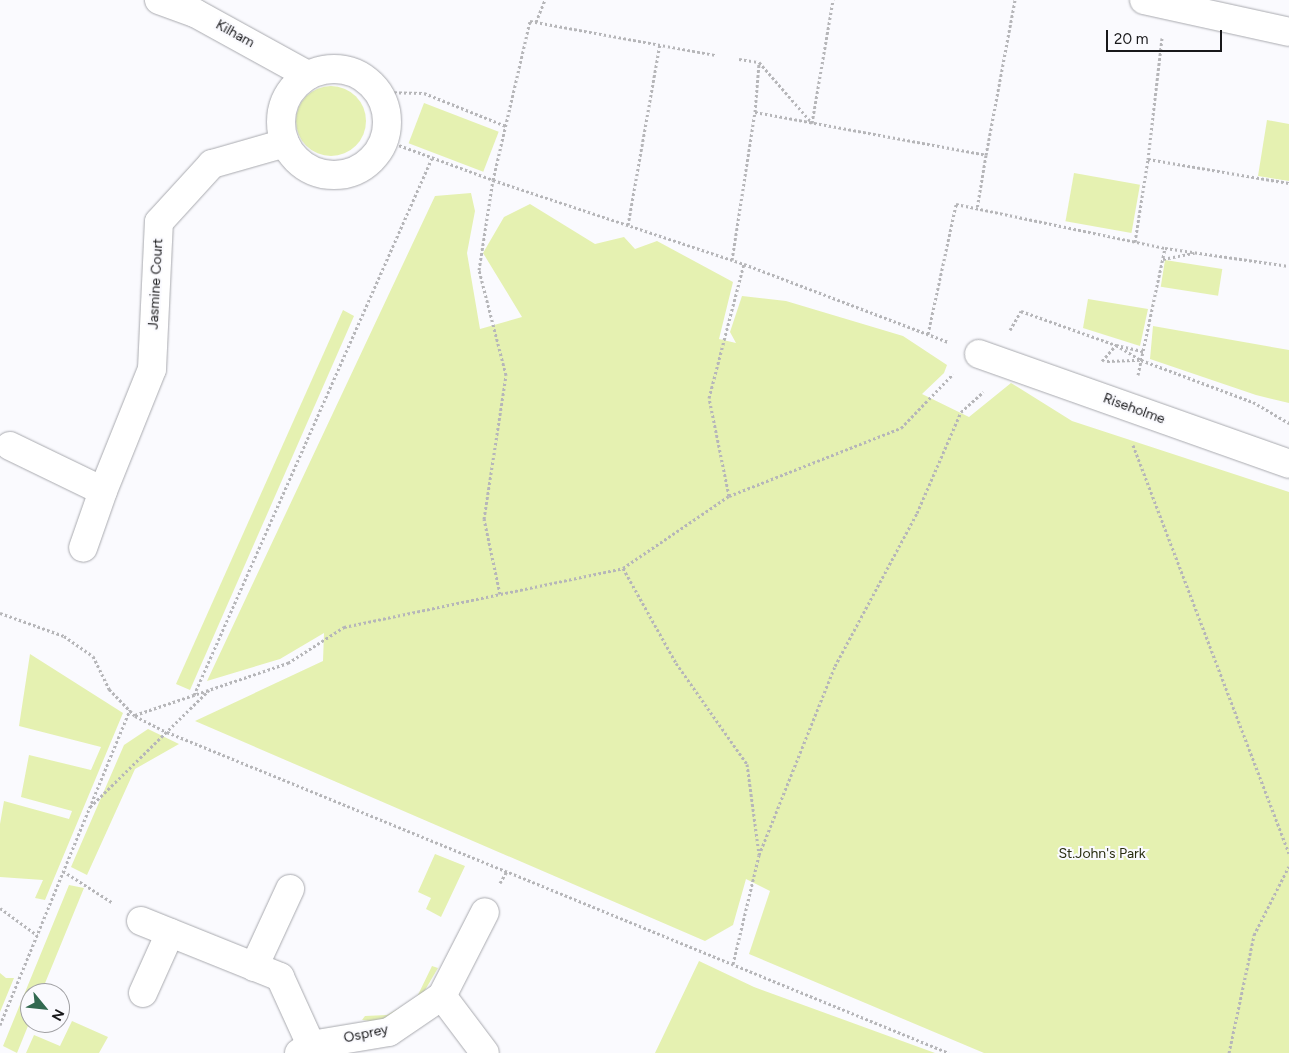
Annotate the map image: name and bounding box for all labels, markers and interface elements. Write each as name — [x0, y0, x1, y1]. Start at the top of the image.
street label: Kilham — [213, 17, 257, 51]
scale bar — [1109, 20, 1225, 52]
text: 20 m — [1114, 30, 1148, 48]
street label: Jasmine Court — [145, 238, 167, 330]
street label: Riseholme — [1101, 390, 1167, 428]
park label: St.John's Park — [1058, 846, 1146, 862]
north arrow — [20, 983, 70, 1033]
text: N — [48, 1006, 68, 1024]
street label: Osprey — [342, 1021, 390, 1047]

